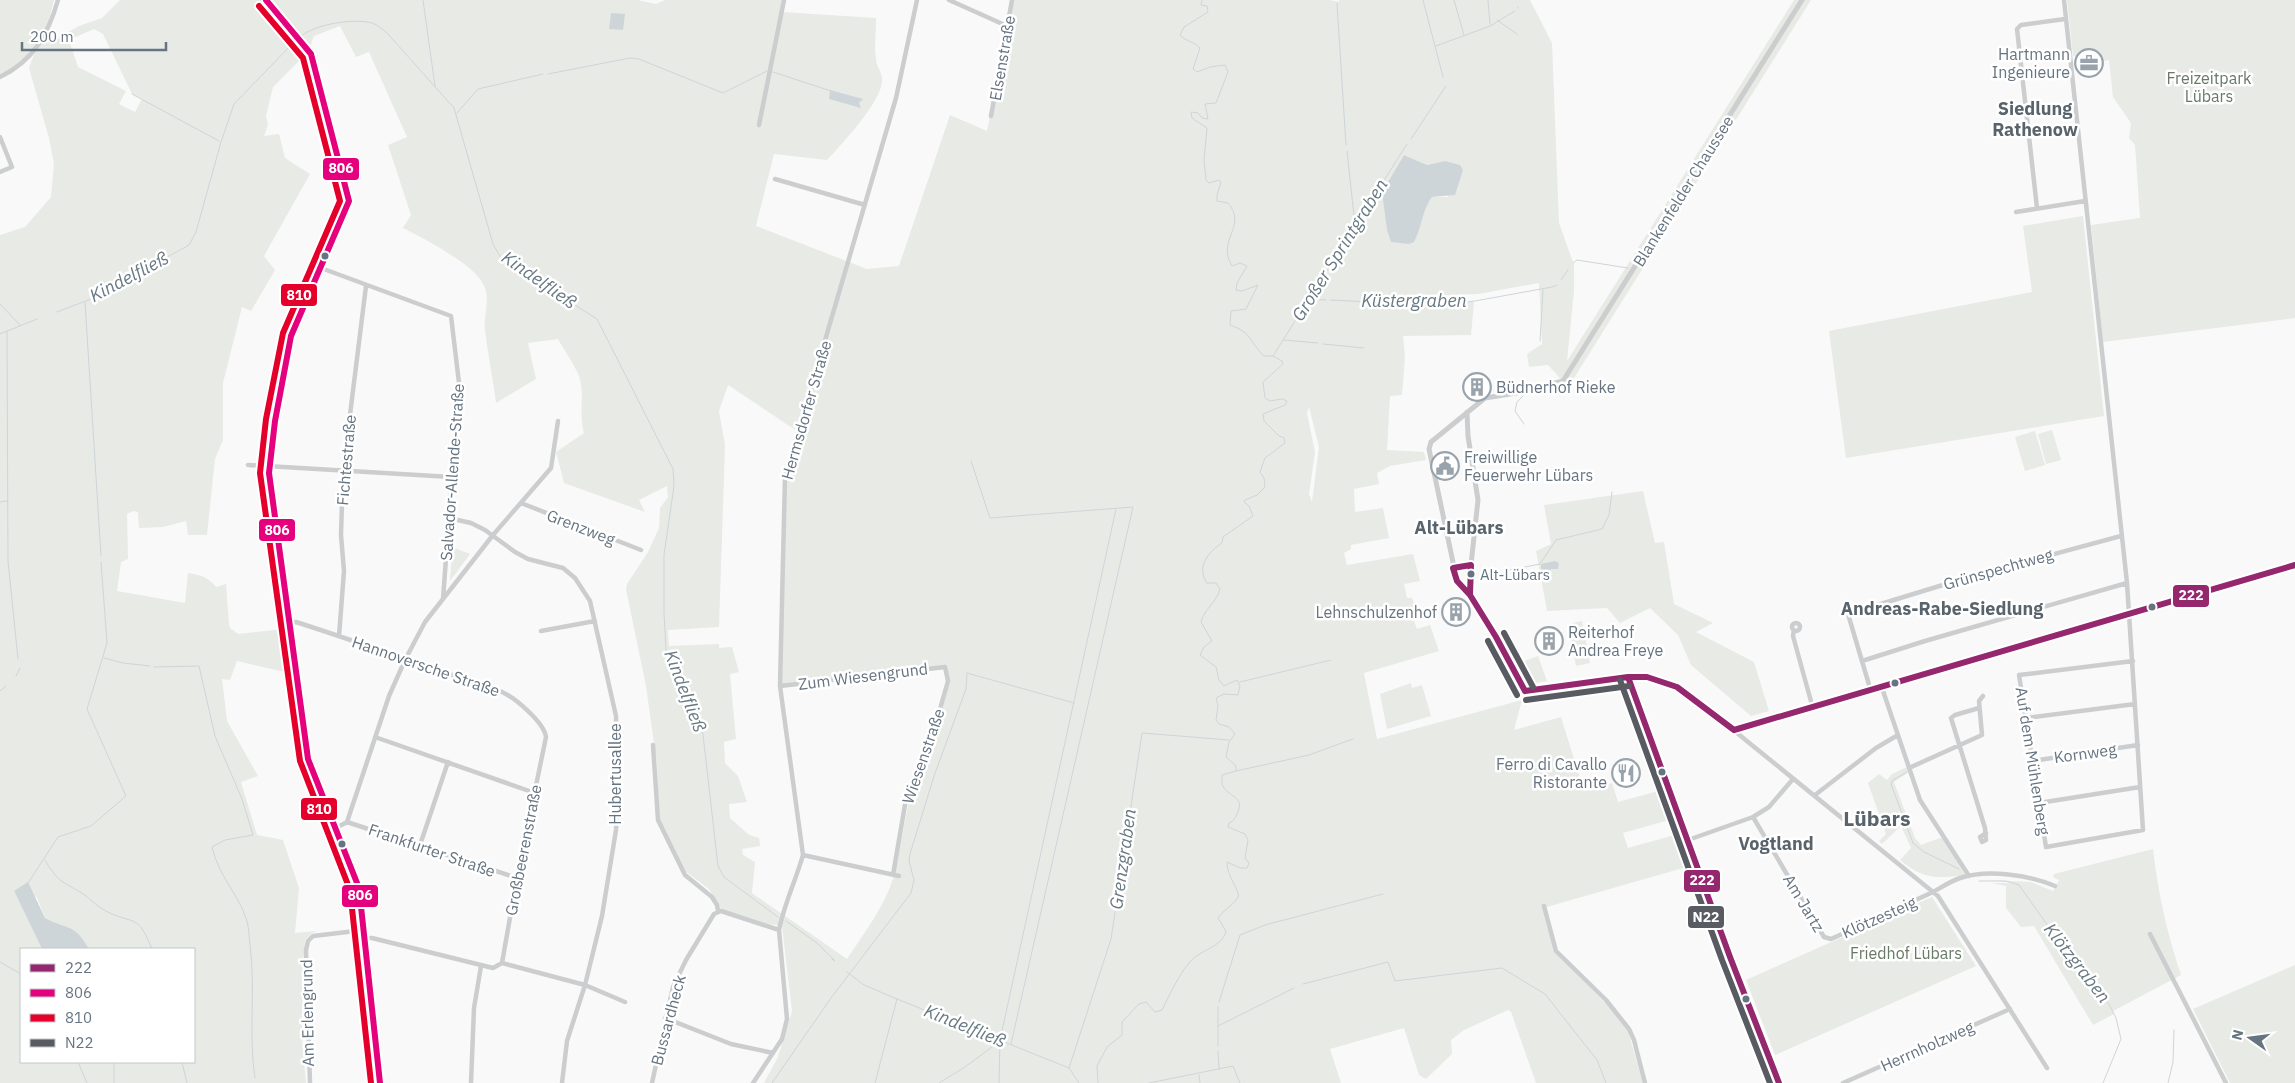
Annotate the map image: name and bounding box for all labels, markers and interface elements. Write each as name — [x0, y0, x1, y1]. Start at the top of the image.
street label: Elsenstraße — [985, 14, 1019, 102]
scale bar — [22, 20, 166, 52]
text: 200 m — [30, 27, 74, 46]
place label: Hartmann Ingenieure — [1992, 44, 2070, 82]
office icon: Hartmann Ingenieure — [2074, 48, 2104, 78]
park label: Freizeitpark Lübars — [2167, 68, 2252, 106]
district label: Siedlung Rathenow — [1992, 97, 2078, 141]
street label: Blankenfelder Chaussee — [1628, 112, 1738, 270]
line badge: 806 — [322, 157, 360, 181]
text: 806 — [328, 159, 354, 177]
water label: Großer Sprintgraben — [1287, 174, 1393, 325]
water label: Kindelfließ — [497, 245, 581, 314]
water label: Kindelfließ — [85, 246, 172, 307]
unlabelled marker — [320, 251, 330, 261]
line badge: 810 — [280, 283, 318, 307]
text: 810 — [286, 286, 312, 304]
water label: Küstergraben — [1361, 289, 1467, 312]
street label: Hermsdorfer Straße — [777, 338, 835, 482]
building icon: Büdnerhof Rieke — [1462, 372, 1492, 402]
place label: Büdnerhof Rieke — [1496, 377, 1616, 397]
street label: Salvador-Allende-Straße — [436, 383, 468, 561]
street label: Fichtestraße — [332, 414, 360, 506]
place label: Freiwillige Feuerwehr Lübars — [1464, 447, 1593, 485]
public building icon: Freiwillige Feuerwehr Lübars — [1430, 451, 1460, 481]
street label: Grenzweg — [544, 505, 619, 549]
district label: Alt-Lübars — [1414, 516, 1504, 539]
line badge: 806 — [258, 518, 296, 542]
text: 806 — [264, 521, 290, 539]
street label: Grünspechtweg — [1941, 544, 2056, 594]
place label: Alt-Lübars — [1480, 565, 1550, 584]
marker: Alt-Lübars — [1466, 569, 1476, 579]
line badge: 222 — [2172, 584, 2210, 608]
text: 222 — [2178, 586, 2204, 604]
building icon: Lehnschulzenhof — [1441, 597, 1471, 627]
district label: Andreas-Rabe-Siedlung — [1841, 597, 2043, 620]
place label: Lehnschulzenhof — [1316, 602, 1437, 622]
unlabelled marker — [2147, 602, 2157, 612]
place label: Reiterhof Andrea Freye — [1568, 622, 1664, 660]
building icon: Reiterhof Andrea Freye — [1534, 626, 1564, 656]
street label: Hannoversche Straße — [349, 631, 503, 701]
water label: Kindelfließ — [659, 646, 712, 735]
street label: Zum Wiesengrund — [797, 658, 929, 694]
unlabelled marker — [1890, 678, 1900, 688]
street label: Auf dem Mühlenberg — [2011, 686, 2055, 837]
street label: Wiesenstraße — [897, 706, 949, 806]
street label: Hubertusallee — [605, 723, 625, 825]
street label: Kornweg — [2052, 739, 2118, 767]
place label: Ferro di Cavallo Ristorante — [1496, 754, 1607, 792]
restaurant icon: Ferro di Cavallo Ristorante — [1611, 758, 1641, 788]
unlabelled marker — [1657, 767, 1667, 777]
street label: Großbeerenstraße — [500, 783, 546, 917]
line badge: 810 — [300, 797, 338, 821]
text: 810 — [306, 800, 332, 818]
district label: Lübars — [1843, 804, 1911, 832]
water label: Grenzgraben — [1104, 807, 1141, 911]
street label: Frankfurter Straße — [366, 819, 498, 881]
district label: Vogtland — [1738, 832, 1814, 855]
unlabelled marker — [337, 839, 347, 849]
line badge: 222 — [1683, 869, 1721, 893]
text: 222 — [1689, 871, 1715, 889]
street label: Am Jartz — [1779, 871, 1829, 935]
line badge: 806 — [341, 884, 379, 908]
text: 806 — [347, 886, 373, 904]
street label: Klötzesteig — [1839, 891, 1920, 942]
line badge: N22 — [1687, 905, 1725, 929]
text: N22 — [1693, 908, 1719, 926]
water label: Klötzgraben — [2039, 918, 2116, 1007]
park label: Friedhof Lübars — [1850, 943, 1962, 963]
legend — [20, 948, 195, 1063]
text: 222 — [65, 958, 92, 977]
street label: Am Erlengrund — [296, 959, 318, 1067]
street label: Bussardheck — [646, 972, 690, 1067]
text: 806 — [65, 983, 92, 1002]
unlabelled marker — [1741, 994, 1751, 1004]
water label: Kindelfließ — [921, 999, 1009, 1052]
text: 810 — [65, 1008, 92, 1027]
north arrow — [2225, 1013, 2275, 1063]
street label: Herrnholzweg — [1877, 1016, 1977, 1076]
text: N — [2227, 1028, 2247, 1042]
text: N22 — [65, 1033, 94, 1052]

